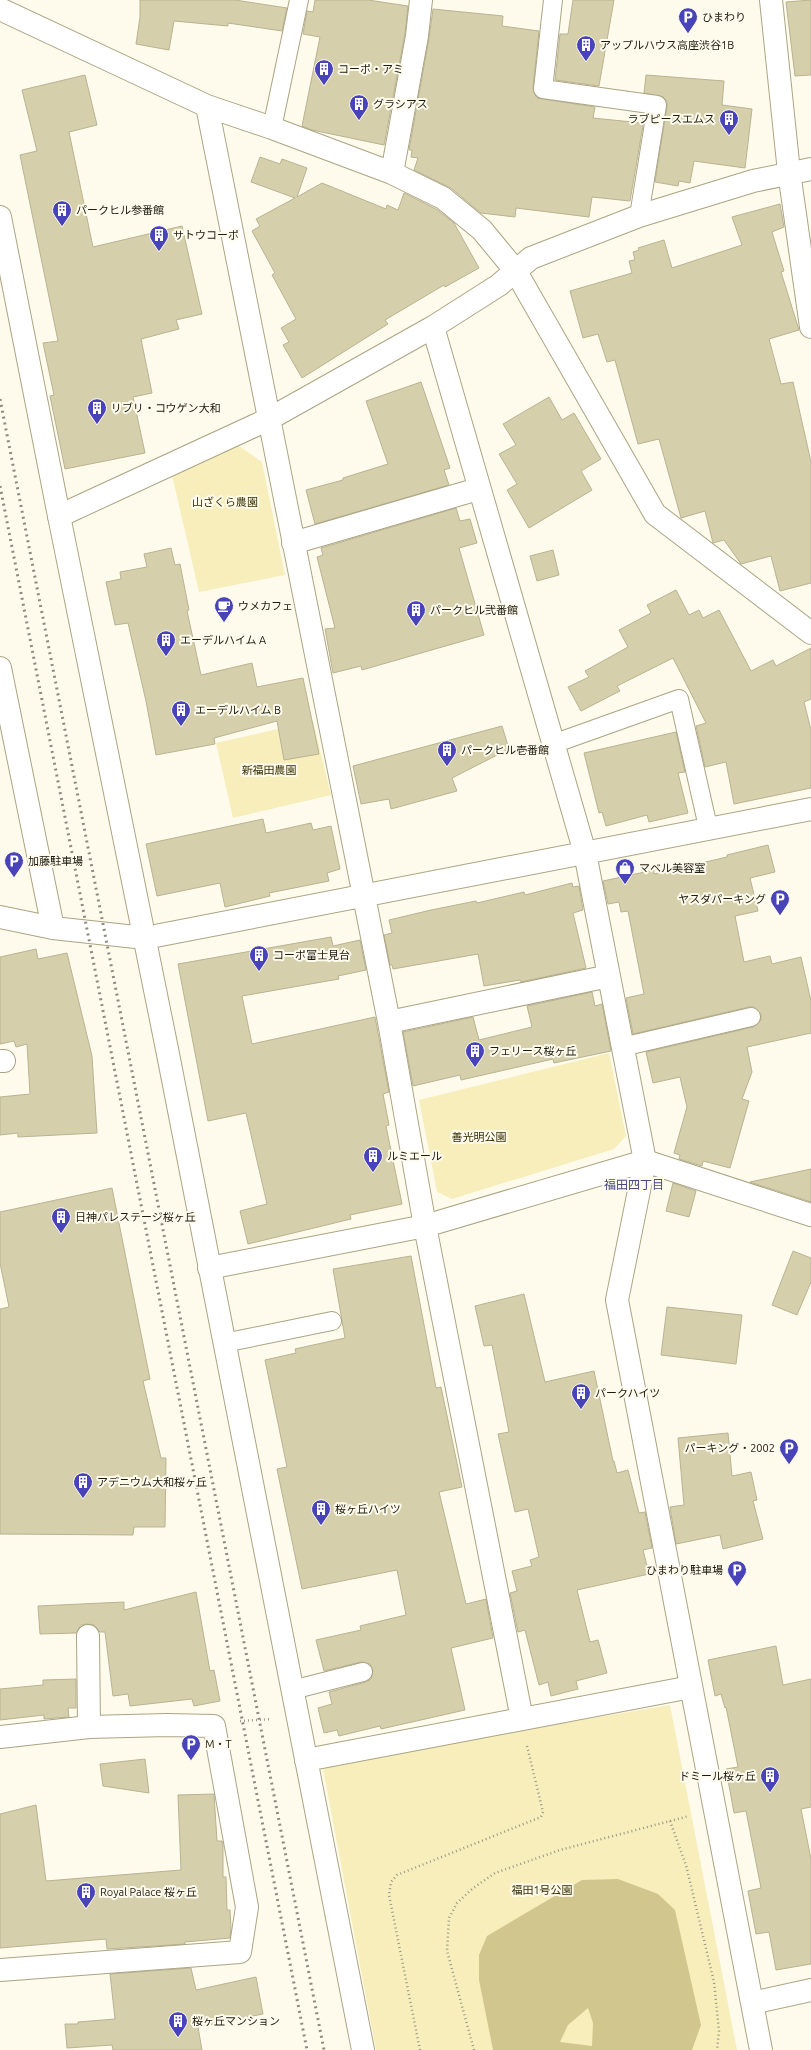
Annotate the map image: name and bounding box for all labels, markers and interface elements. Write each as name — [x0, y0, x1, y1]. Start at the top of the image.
parking icon: ひまわり — [677, 6, 699, 34]
place label: ひまわり — [702, 11, 746, 23]
building icon: アップルハウス高座渋谷1B — [575, 34, 597, 62]
place label: アップルハウス高座渋谷1B — [600, 39, 734, 51]
building icon: コーポ・アミ — [313, 58, 335, 86]
place label: コーポ・アミ — [338, 63, 404, 75]
building icon: グラシアス — [348, 93, 370, 121]
place label: グラシアス — [373, 98, 428, 110]
building icon: ラブピースエムス — [718, 108, 740, 136]
place label: ラブピースエムス — [628, 113, 715, 125]
building icon: パークヒル参番館 — [51, 199, 73, 227]
place label: パークヒル参番館 — [76, 204, 164, 216]
building icon: サトウコーポ — [148, 224, 170, 252]
place label: サトウコーポ — [173, 229, 239, 241]
building icon: リブリ・コウゲン大和 — [86, 397, 108, 425]
place label: リブリ・コウゲン大和 — [111, 402, 221, 414]
park label: 山ざくら農園 — [192, 496, 258, 508]
cafe icon: ウメカフェ — [213, 595, 235, 623]
building icon: パークヒル弐番館 — [405, 599, 427, 627]
place label: ウメカフェ — [238, 600, 293, 612]
place label: パークヒル弐番館 — [430, 604, 518, 616]
building icon: エーデルハイム A — [155, 629, 177, 657]
place label: エーデルハイム A — [180, 634, 267, 646]
building icon: エーデルハイム B — [170, 699, 192, 727]
place label: エーデルハイム B — [195, 704, 281, 716]
building icon: パークヒル壱番館 — [436, 739, 458, 767]
place label: パークヒル壱番館 — [461, 744, 549, 756]
park label: 新福田農園 — [242, 764, 297, 776]
parking icon: 加藤駐車場 — [3, 850, 25, 878]
place label: 加藤駐車場 — [28, 855, 83, 867]
shop icon: マベル美容室 — [614, 857, 636, 885]
place label: マベル美容室 — [639, 862, 705, 874]
parking icon: ヤスダパーキング — [769, 888, 791, 916]
place label: ヤスダパーキング — [678, 893, 766, 905]
building icon: コーポ富士見台 — [248, 944, 270, 972]
place label: コーポ富士見台 — [273, 949, 350, 961]
building icon: フェリース桜ヶ丘 — [464, 1040, 486, 1068]
place label: フェリース桜ヶ丘 — [489, 1045, 576, 1057]
park label: 善光明公園 — [452, 1131, 507, 1143]
building icon: ルミエール — [362, 1145, 384, 1173]
place label: ルミエール — [387, 1150, 442, 1162]
district label: 福田四丁目 — [604, 1178, 664, 1191]
building icon: 日神パレステージ桜ヶ丘 — [50, 1206, 72, 1234]
place label: 日神パレステージ桜ヶ丘 — [75, 1211, 196, 1223]
building icon: パークハイツ — [570, 1382, 592, 1410]
place label: パークハイツ — [595, 1387, 660, 1399]
parking icon: パーキング・2002 — [778, 1437, 800, 1465]
place label: パーキング・2002 — [685, 1442, 775, 1454]
building icon: アデニウム大和桜ヶ丘 — [72, 1471, 94, 1499]
place label: アデニウム大和桜ヶ丘 — [97, 1476, 207, 1488]
building icon: 桜ヶ丘ハイツ — [310, 1498, 332, 1526]
place label: 桜ヶ丘ハイツ — [335, 1503, 401, 1515]
parking icon: ひまわり駐車場 — [726, 1559, 748, 1587]
place label: ひまわり駐車場 — [646, 1564, 723, 1576]
parking icon: M・T — [180, 1733, 202, 1761]
place label: M・T — [205, 1738, 232, 1750]
building icon: ドミール桜ヶ丘 — [759, 1765, 781, 1793]
place label: ドミール桜ヶ丘 — [679, 1770, 756, 1782]
building icon: Royal Palace 桜ヶ丘 — [75, 1881, 97, 1909]
park label: 福田1号公園 — [511, 1884, 573, 1896]
place label: Royal Palace 桜ヶ丘 — [100, 1886, 197, 1898]
building icon: 桜ヶ丘マンション — [167, 2010, 189, 2038]
place label: 桜ヶ丘マンション — [192, 2015, 280, 2027]

